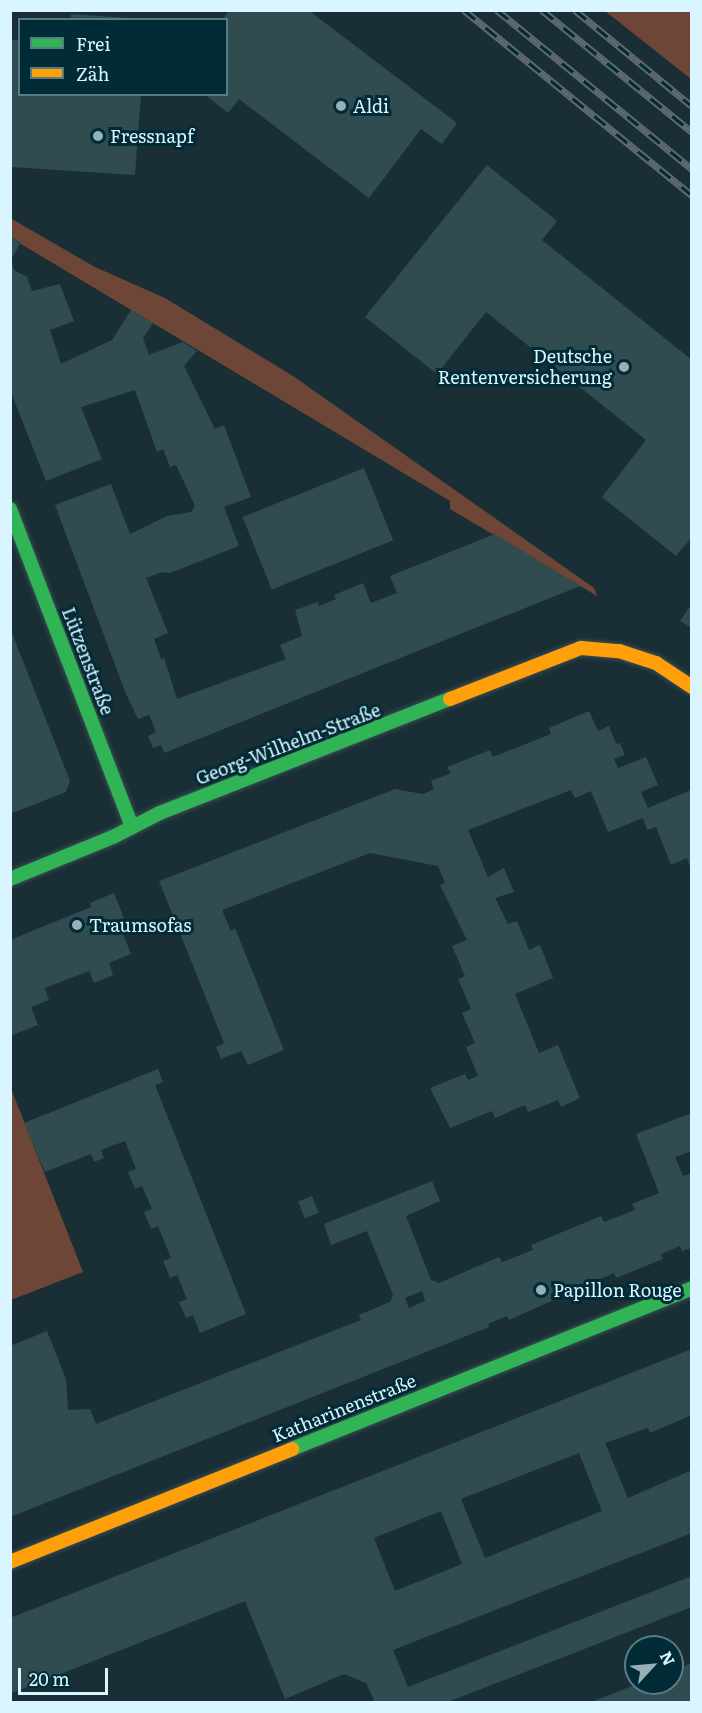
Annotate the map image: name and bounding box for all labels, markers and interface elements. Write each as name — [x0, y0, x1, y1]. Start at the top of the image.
legend — [18, 18, 228, 96]
text: Frei — [76, 30, 110, 57]
text: Zäh — [76, 60, 109, 87]
place label: Aldi — [353, 95, 389, 117]
marker: Aldi — [334, 99, 348, 113]
place label: Fressnapf — [110, 125, 194, 147]
marker: Fressnapf — [91, 129, 105, 143]
place label: Deutsche Rentenversicherung — [438, 346, 612, 388]
marker: Deutsche Rentenversicherung — [617, 360, 631, 374]
street label: Lützenstraße — [58, 604, 118, 718]
street label: Georg-Wilhelm-Straße — [193, 699, 383, 789]
place label: Traumsofas — [89, 914, 191, 936]
marker: Traumsofas — [70, 918, 84, 932]
place label: Papillon Rouge — [553, 1279, 682, 1301]
marker: Papillon Rouge — [534, 1283, 548, 1297]
street label: Katharinenstraße — [269, 1369, 419, 1447]
north arrow — [624, 1635, 684, 1695]
text: N — [655, 1647, 682, 1669]
scale bar — [21, 1656, 111, 1694]
text: 20 m — [29, 1665, 70, 1692]

